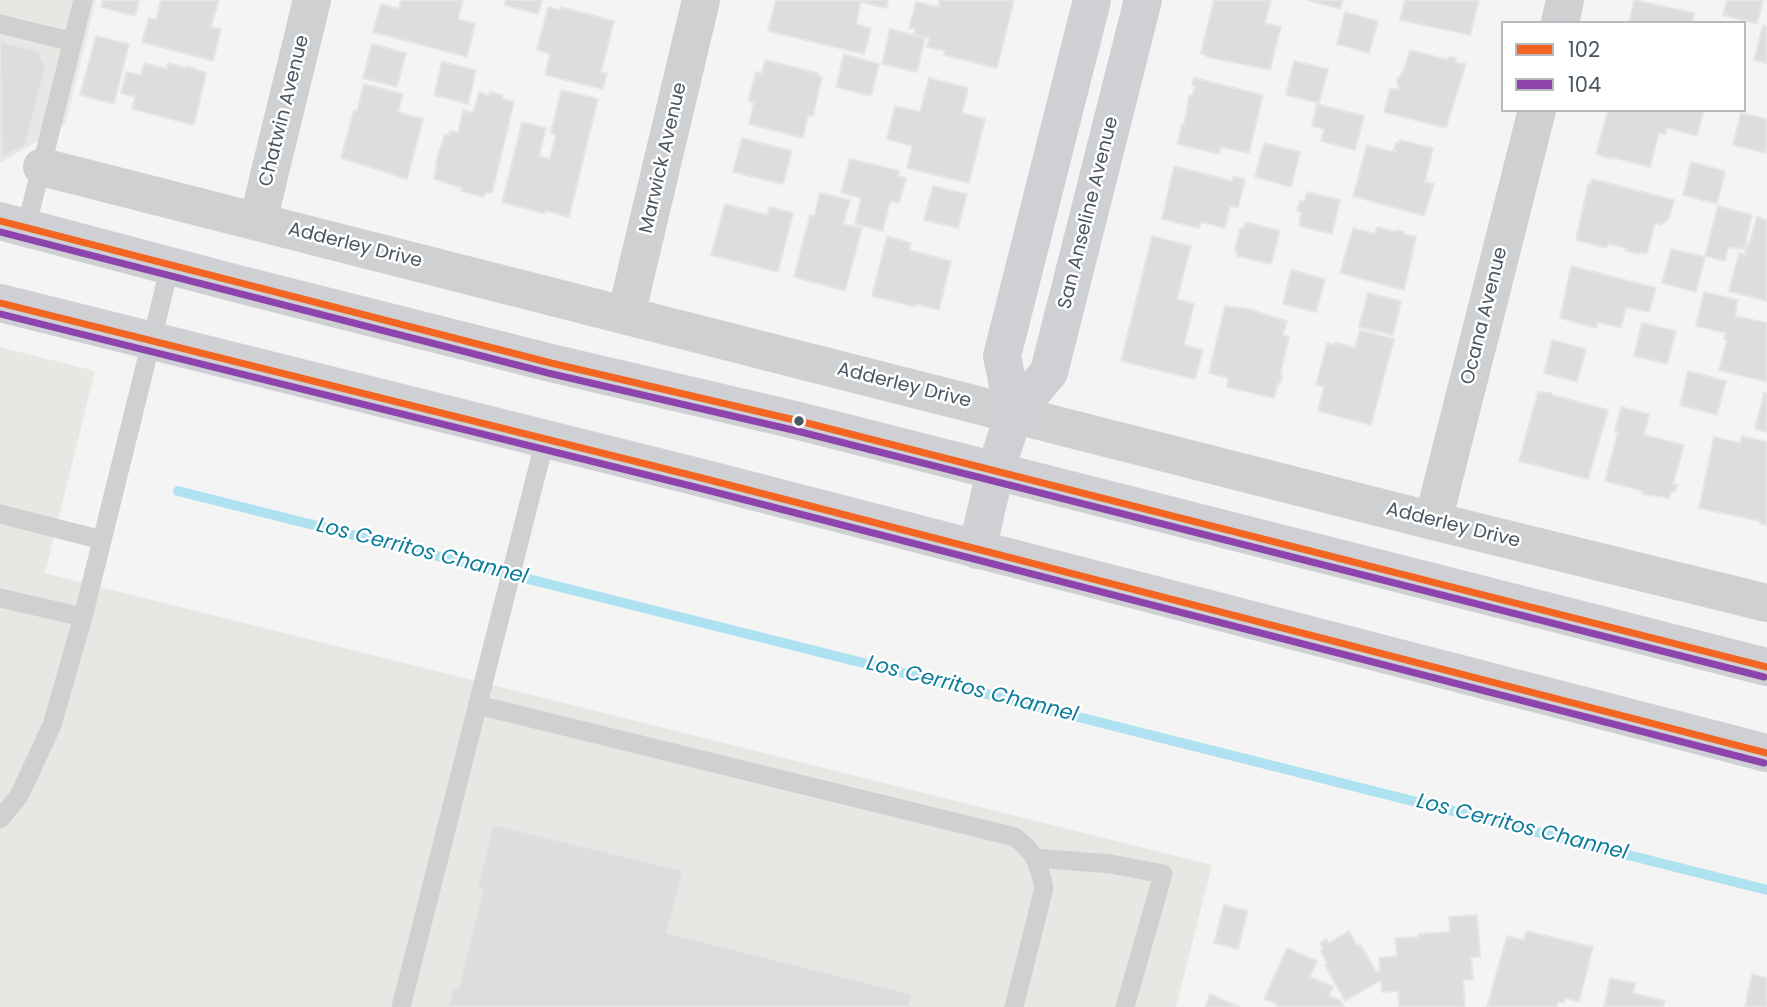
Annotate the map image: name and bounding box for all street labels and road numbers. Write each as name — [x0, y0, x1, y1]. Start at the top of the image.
street label: Chatwin Avenue — [255, 33, 315, 189]
street label: Marwick Avenue — [636, 80, 692, 236]
street label: San Anseline Avenue — [1054, 114, 1124, 312]
street label: Adderley Drive — [286, 218, 424, 274]
street label: Ocana Avenue — [1457, 245, 1513, 387]
street label: Adderley Drive — [835, 358, 973, 414]
street label: Adderley Drive — [1384, 498, 1522, 554]

